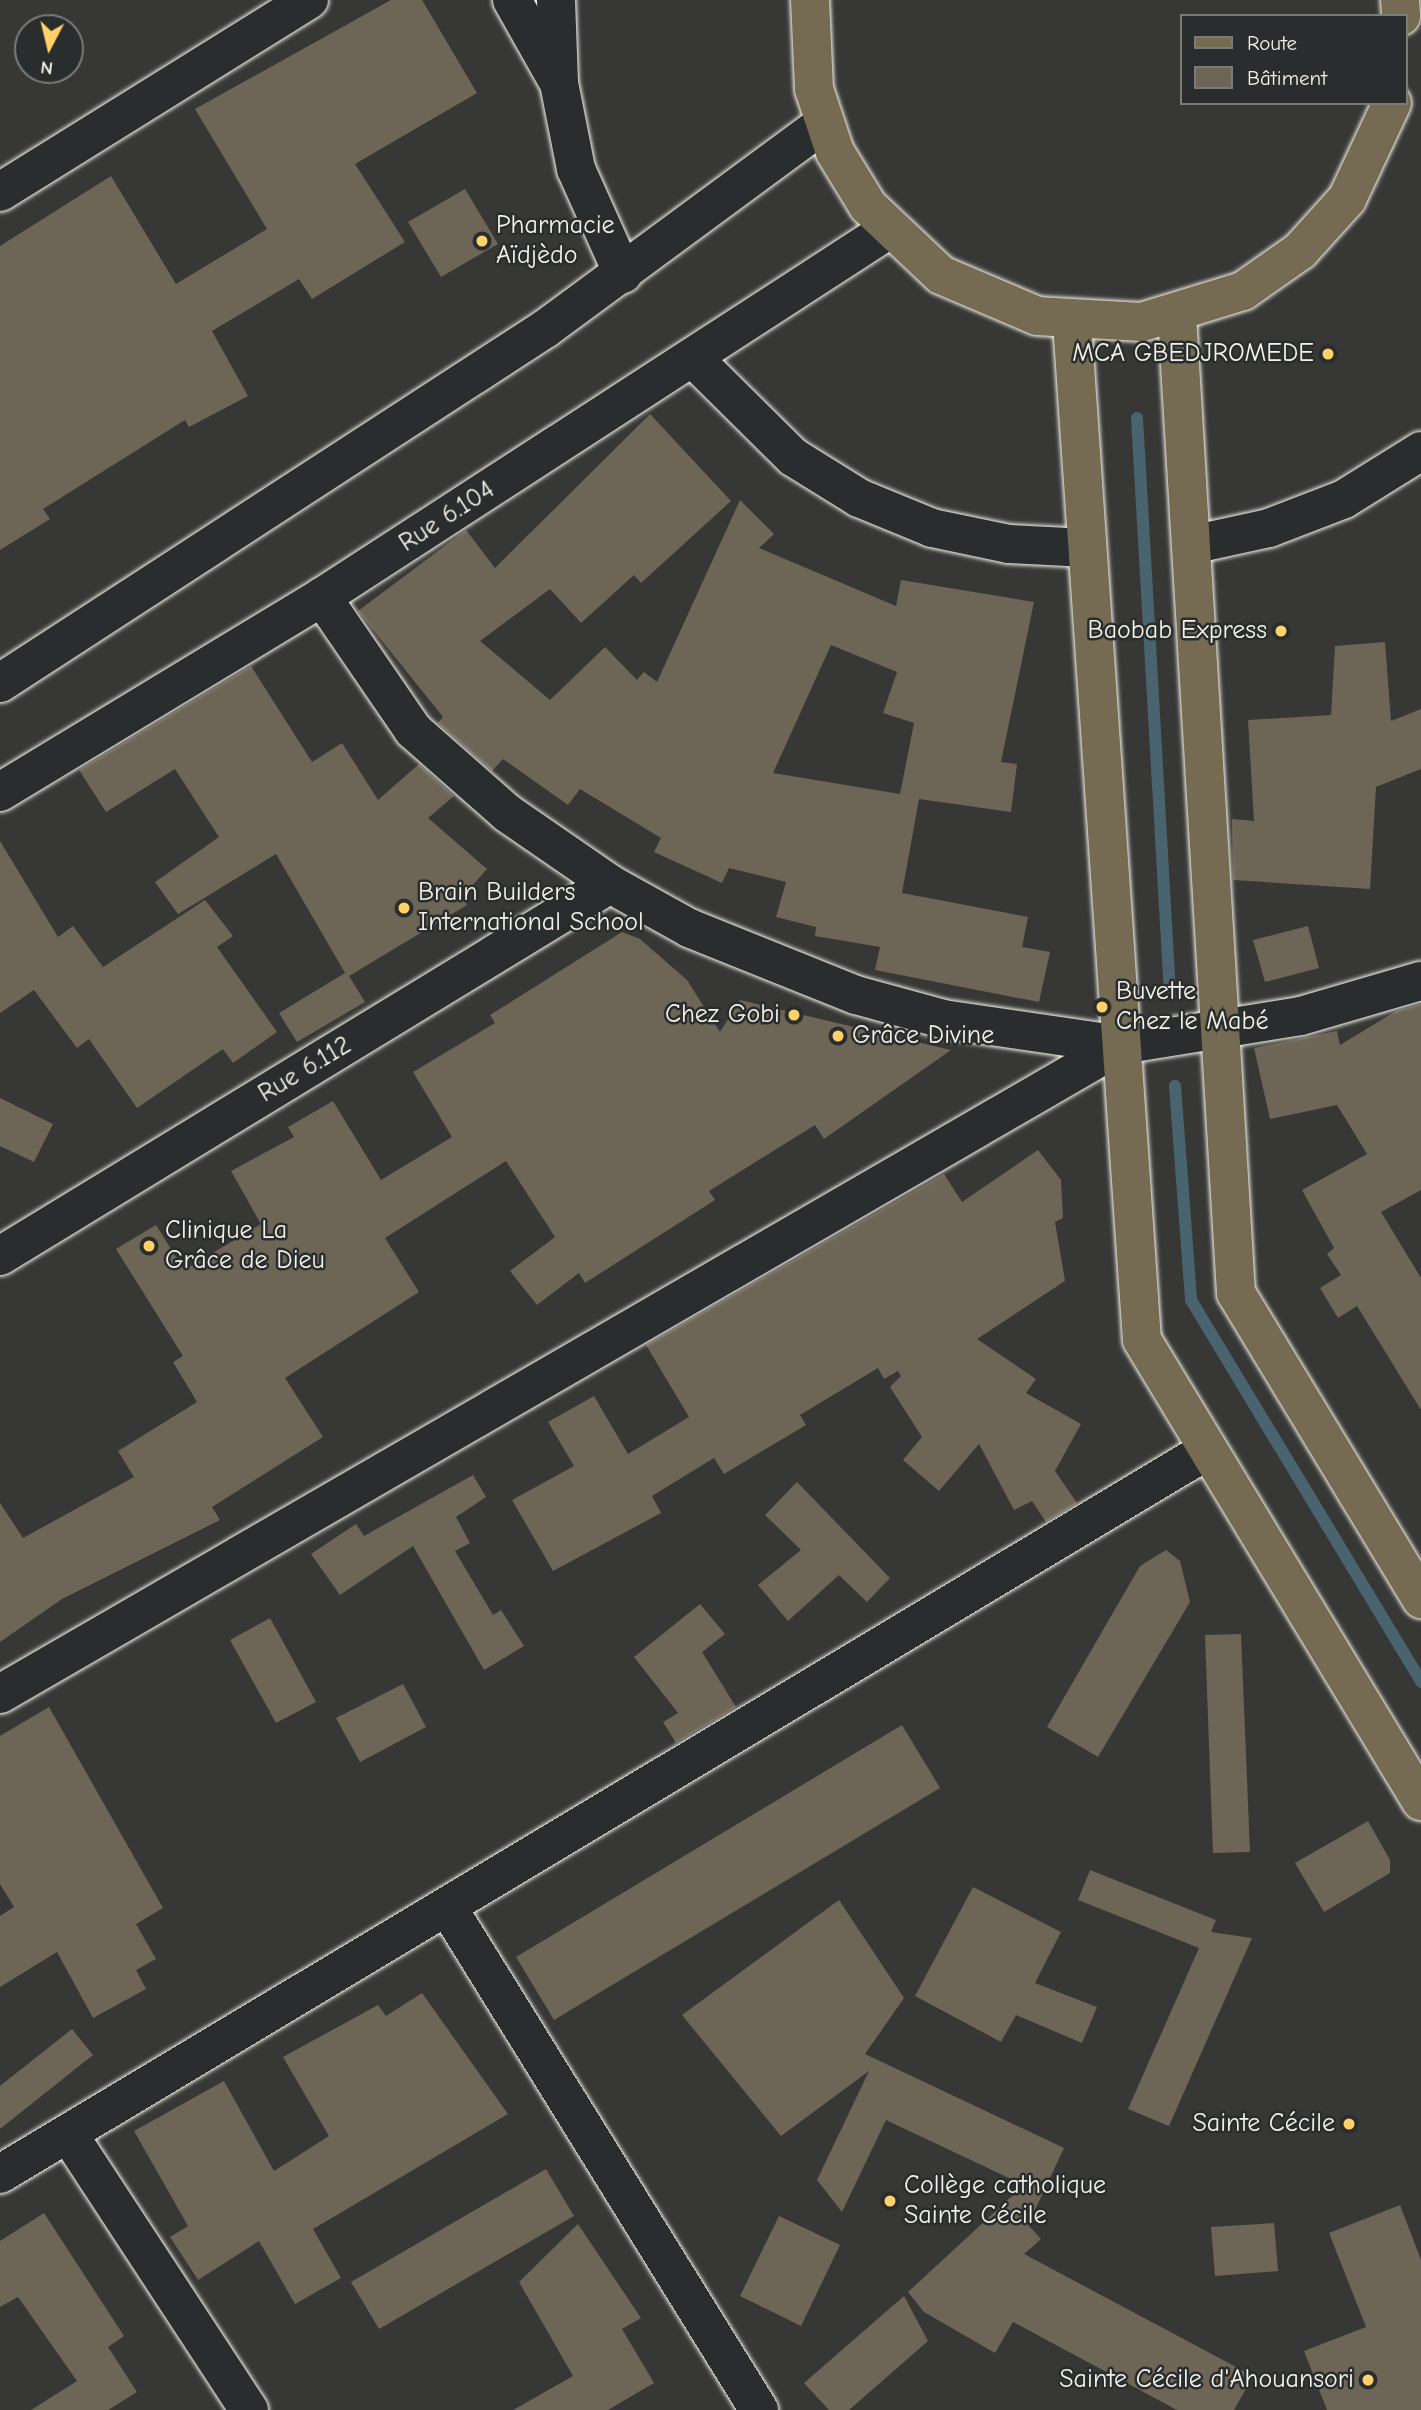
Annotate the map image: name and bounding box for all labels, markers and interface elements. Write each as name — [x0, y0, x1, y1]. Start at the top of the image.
north arrow — [14, 14, 84, 84]
legend — [1180, 14, 1407, 105]
text: Route — [1247, 31, 1297, 55]
text: N — [39, 56, 54, 80]
text: Bâtiment — [1247, 66, 1327, 90]
place label: Pharmacie Aïdjèdo — [496, 210, 615, 272]
marker: Pharmacie Aïdjèdo — [474, 233, 490, 249]
place label: MCA GBEDJROMEDE — [1072, 338, 1314, 370]
marker: MCA GBEDJROMEDE — [1320, 346, 1336, 362]
street label: Rue 6.104 — [394, 475, 500, 559]
place label: Baobab Express — [1088, 615, 1267, 647]
marker: Baobab Express — [1273, 623, 1289, 639]
place label: Brain Builders International School — [418, 877, 644, 938]
marker: Brain Builders International School — [396, 900, 412, 916]
place label: Buvette Chez le Mabé — [1116, 976, 1268, 1038]
place label: Chez Gobi — [665, 999, 780, 1031]
marker: Buvette Chez le Mabé — [1094, 999, 1110, 1015]
marker: Chez Gobi — [786, 1007, 802, 1023]
place label: Grâce Divine — [852, 1020, 994, 1052]
marker: Grâce Divine — [830, 1028, 846, 1044]
street label: Rue 6.112 — [253, 1030, 357, 1110]
place label: Clinique La Grâce de Dieu — [165, 1215, 325, 1276]
marker: Clinique La Grâce de Dieu — [139, 1236, 159, 1256]
place label: Sainte Cécile — [1192, 2108, 1335, 2140]
marker: Sainte Cécile — [1341, 2116, 1357, 2132]
place label: Collège catholique Sainte Cécile — [904, 2170, 1106, 2232]
marker: Collège catholique Sainte Cécile — [882, 2193, 898, 2209]
place label: Sainte Cécile d'Ahouansori — [1059, 2364, 1354, 2396]
marker: Sainte Cécile d'Ahouansori — [1360, 2372, 1376, 2388]

